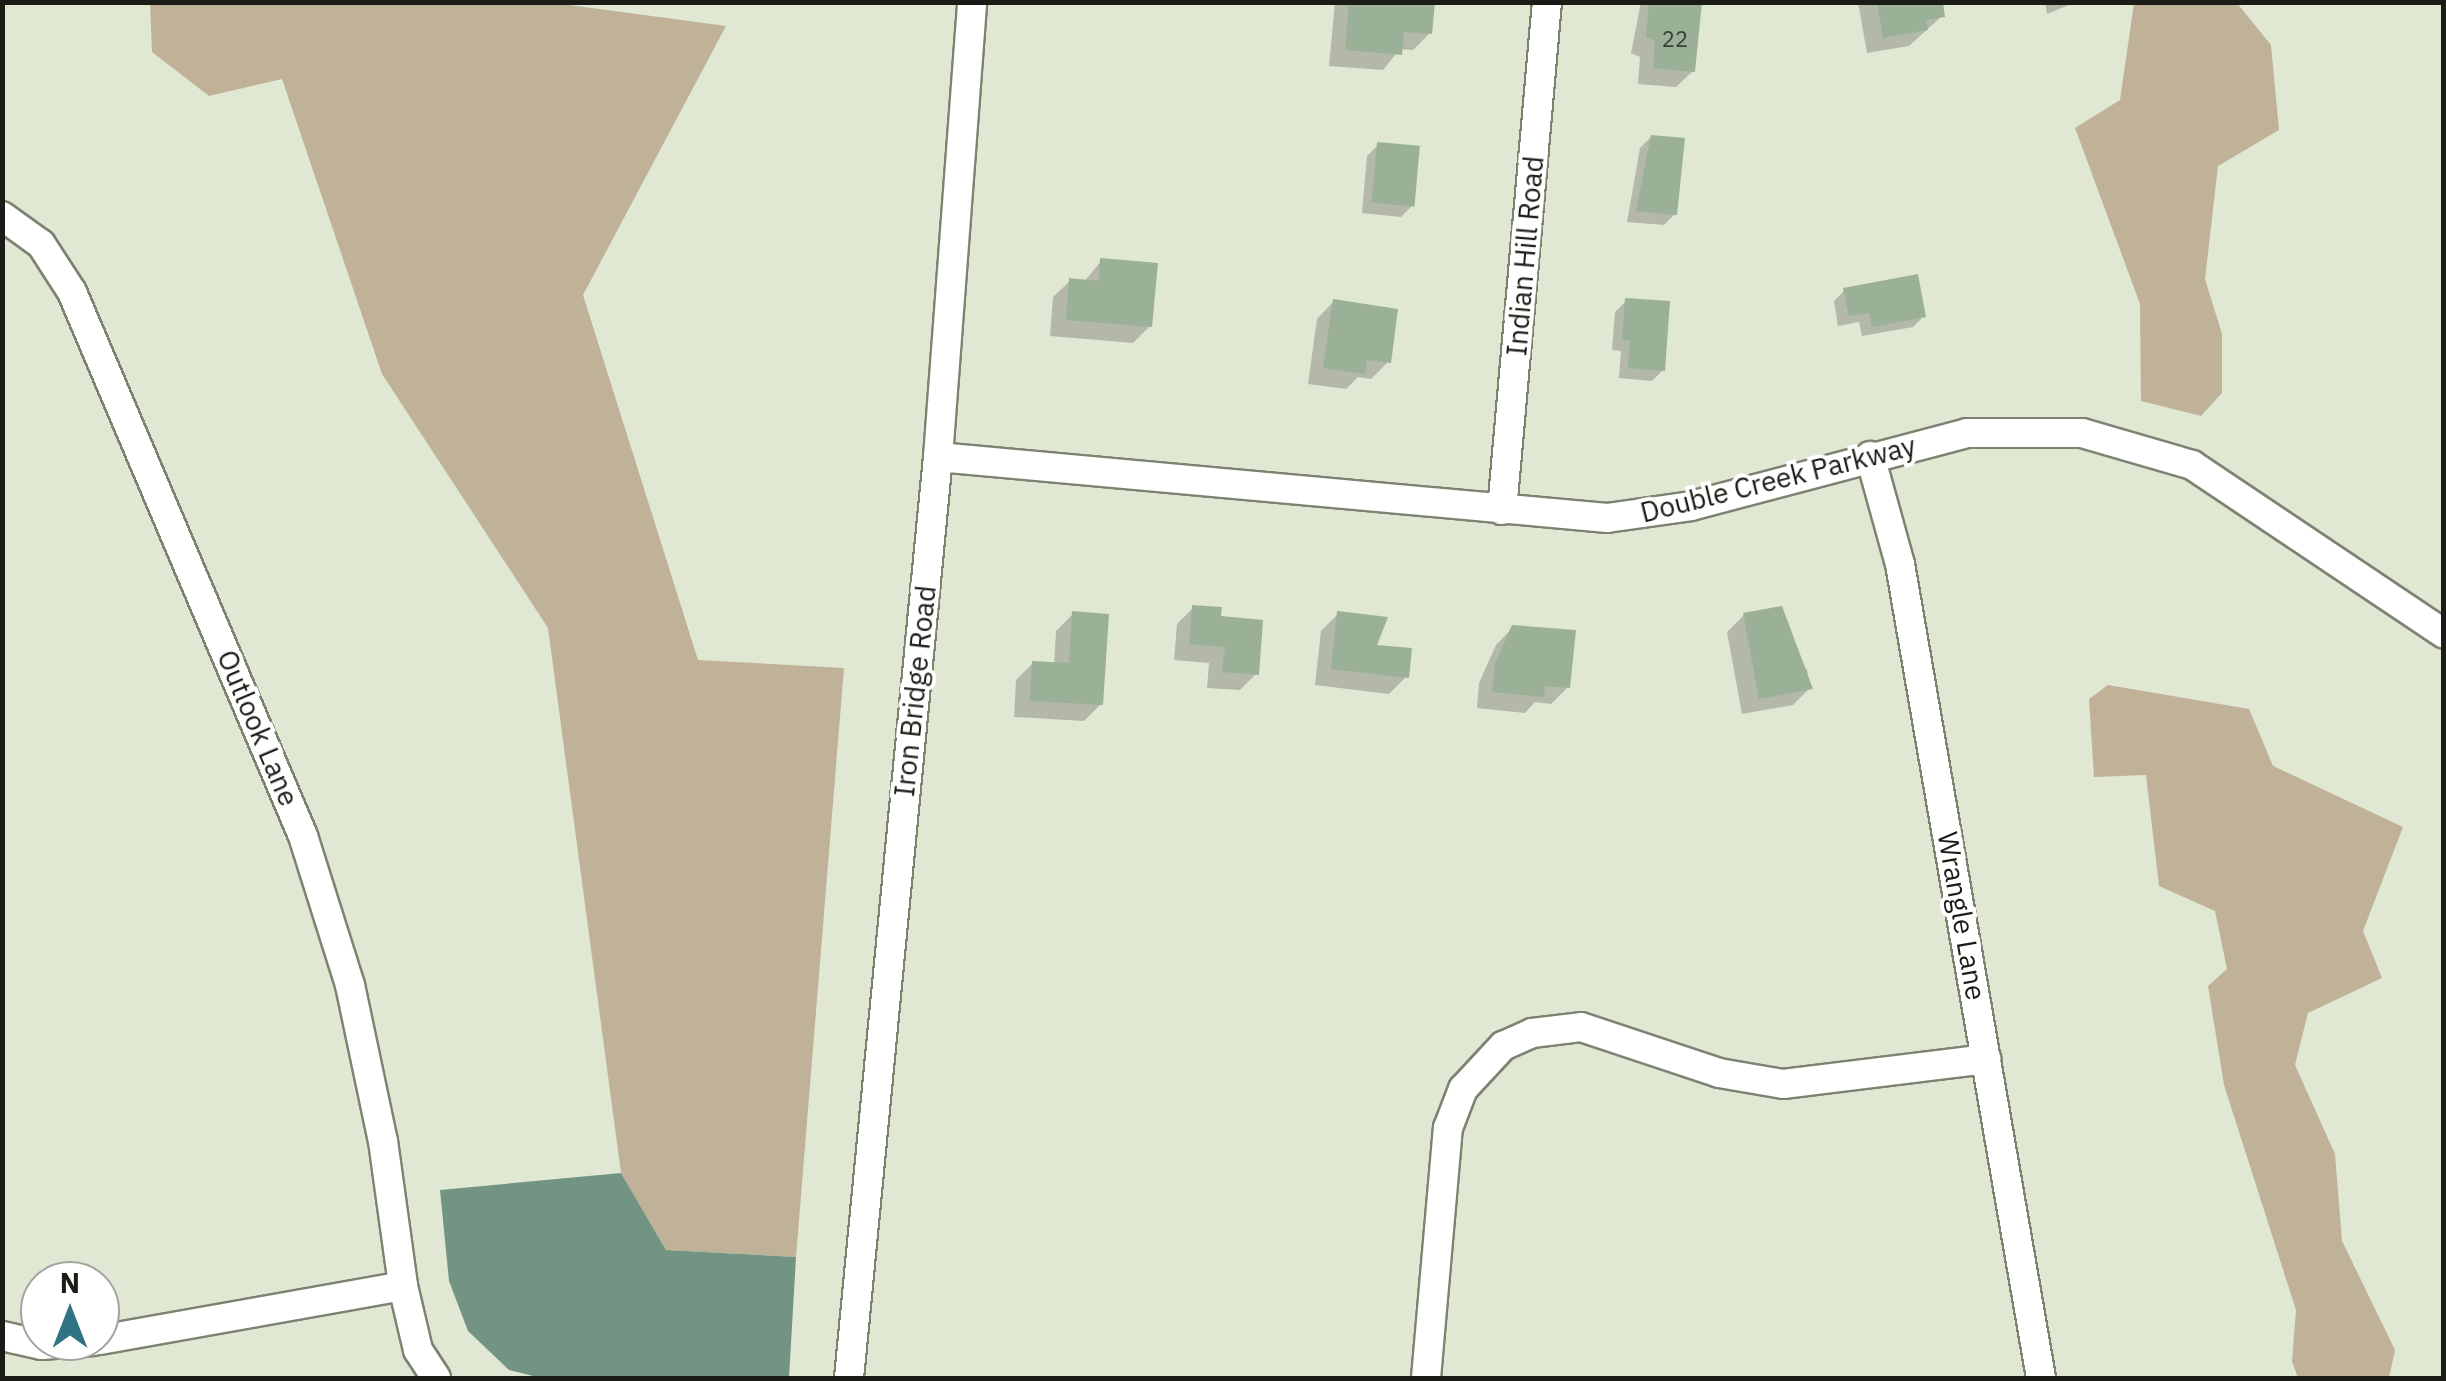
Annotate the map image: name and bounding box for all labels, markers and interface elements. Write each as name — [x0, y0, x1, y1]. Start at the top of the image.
house number: 22 — [1662, 26, 1688, 52]
street label: Indian Hill Road — [1500, 155, 1550, 357]
street label: Double Creek Parkway — [1637, 429, 1919, 529]
street label: Iron Bridge Road — [887, 584, 943, 798]
street label: Outlook Lane — [210, 645, 306, 811]
street label: Wrangle Lane — [1931, 829, 1993, 1003]
north arrow — [20, 1261, 120, 1361]
text: N — [60, 1264, 80, 1301]

